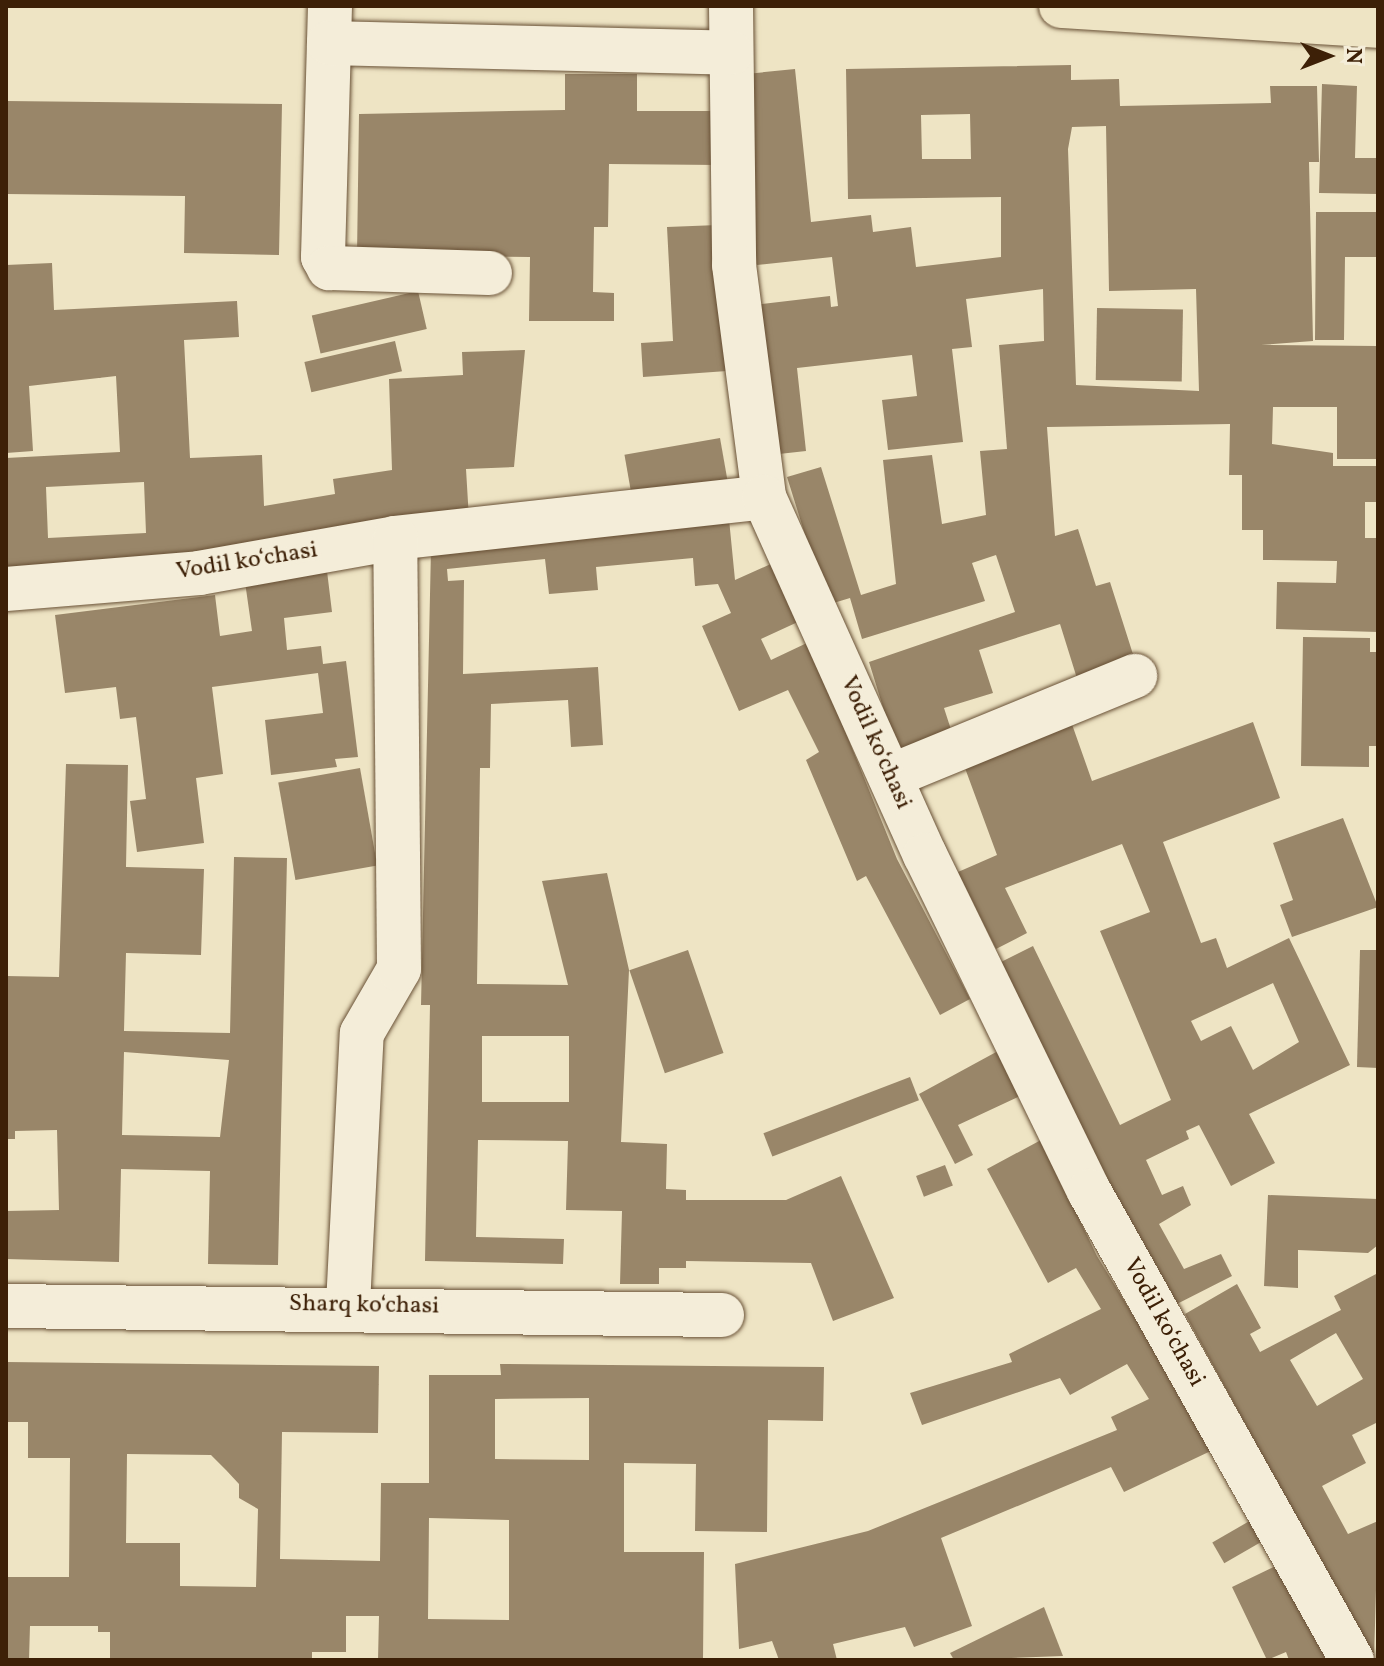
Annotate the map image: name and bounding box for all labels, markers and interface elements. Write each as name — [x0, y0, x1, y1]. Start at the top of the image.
north arrow — [1288, 16, 1368, 96]
text: N — [1337, 48, 1368, 64]
street label: Vodil koʻchasi — [174, 537, 320, 587]
street label: Vodil koʻchasi — [833, 672, 917, 814]
street label: Vodil koʻchasi — [1116, 1254, 1210, 1392]
street label: Sharq koʻchasi — [289, 1290, 439, 1322]

